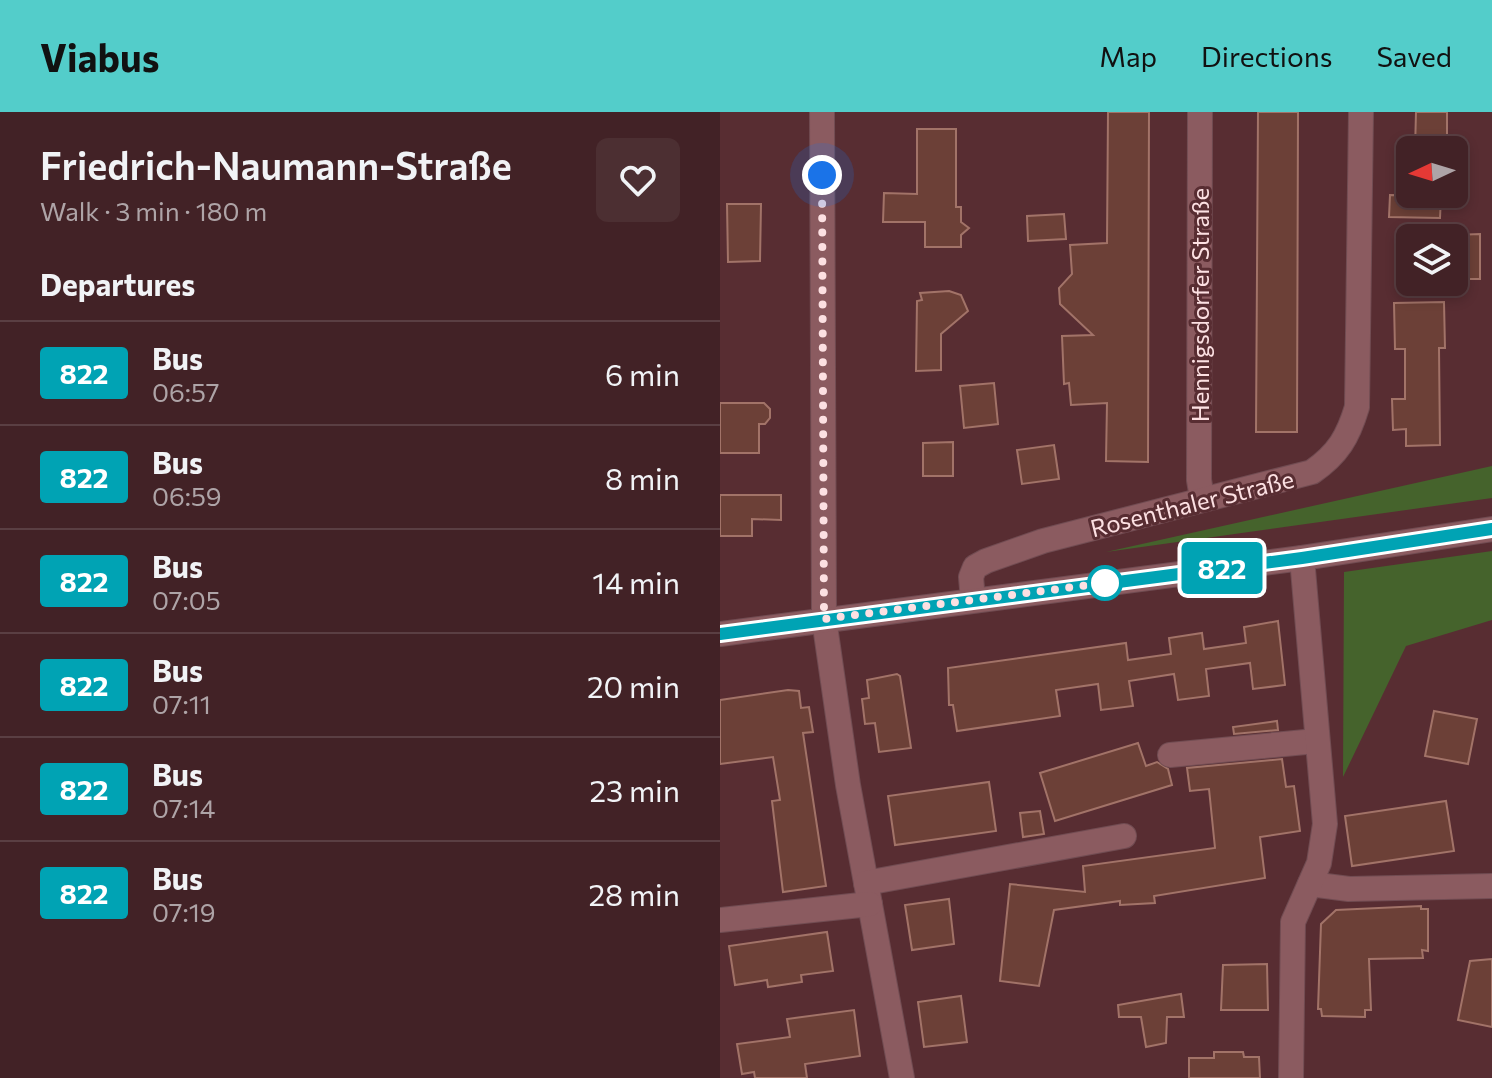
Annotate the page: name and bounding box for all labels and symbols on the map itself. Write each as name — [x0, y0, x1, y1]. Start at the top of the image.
north arrow — [1396, 136, 1468, 208]
your location — [802, 155, 842, 195]
street label: Hennigsdorfer Straße — [1185, 188, 1214, 422]
street label: Rosenthaler Straße — [1087, 464, 1297, 542]
line badge: 822 — [1176, 542, 1268, 594]
unlabelled marker — [1088, 566, 1122, 600]

